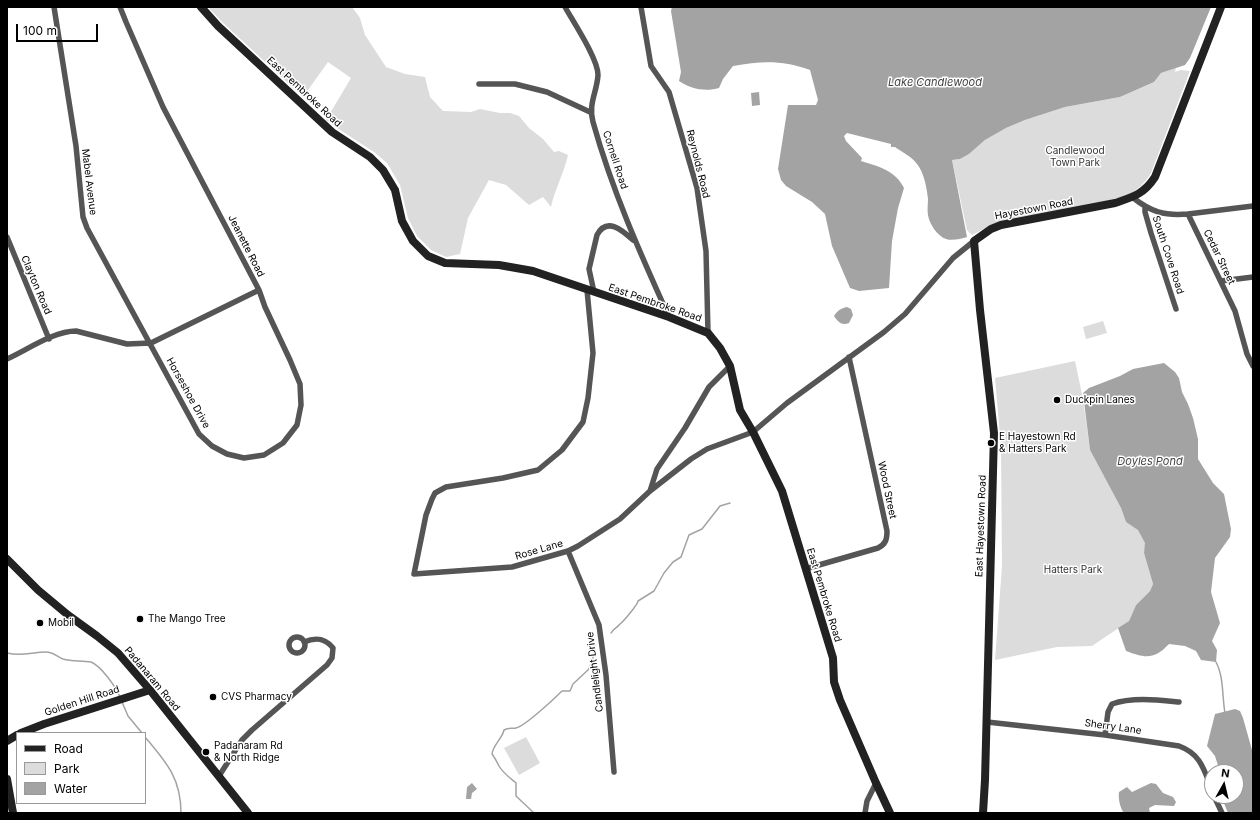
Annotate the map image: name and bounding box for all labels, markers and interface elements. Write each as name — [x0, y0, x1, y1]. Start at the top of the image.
scale bar — [18, 16, 100, 42]
text: 100 m — [23, 23, 57, 38]
street label: East Pembroke Road — [264, 54, 344, 130]
water label: Lake Candlewood — [888, 76, 982, 90]
street label: Reynolds Road — [684, 128, 712, 200]
street label: Cornell Road — [600, 129, 630, 191]
park label: Candlewood Town Park — [1045, 145, 1105, 168]
street label: Mabel Avenue — [79, 148, 99, 216]
street label: Hayestown Road — [994, 196, 1074, 222]
street label: Jeanette Road — [225, 213, 267, 279]
street label: South Cove Road — [1150, 214, 1186, 296]
street label: Cedar Street — [1201, 228, 1237, 286]
street label: Clayton Road — [18, 254, 54, 316]
street label: East Pembroke Road — [607, 281, 703, 325]
street label: Horseshoe Drive — [164, 356, 212, 430]
place label: Duckpin Lanes — [1065, 394, 1135, 406]
marker: Duckpin Lanes — [1052, 395, 1062, 405]
place label: E Hayestown Rd & Hatters Park — [999, 431, 1076, 454]
marker: E Hayestown Rd & Hatters Park — [986, 438, 996, 448]
water label: Doyles Pond — [1117, 455, 1183, 469]
street label: Wood Street — [875, 460, 899, 520]
street label: East Hayestown Road — [973, 475, 989, 577]
street label: Rose Lane — [514, 537, 564, 563]
street label: East Pembroke Road — [804, 547, 844, 643]
park label: Hatters Park — [1044, 564, 1102, 576]
place label: The Mango Tree — [148, 613, 226, 625]
marker: The Mango Tree — [135, 614, 145, 624]
place label: Mobil — [48, 617, 74, 629]
marker: Mobil — [35, 618, 45, 628]
street label: Candlelight Drive — [584, 631, 606, 713]
street label: Padanaram Road — [122, 644, 182, 714]
street label: Golden Hill Road — [43, 683, 121, 719]
place label: CVS Pharmacy — [221, 691, 292, 703]
marker: CVS Pharmacy — [208, 692, 218, 702]
street label: Sherry Lane — [1084, 717, 1142, 737]
legend — [16, 732, 146, 804]
place label: Padanaram Rd & North Ridge — [214, 740, 283, 764]
text: Road — [54, 741, 83, 756]
marker: Padanaram Rd & North Ridge — [201, 747, 211, 757]
text: Park — [54, 761, 80, 776]
north arrow — [1204, 764, 1244, 804]
text: N — [1220, 766, 1231, 781]
text: Water — [54, 781, 87, 796]

